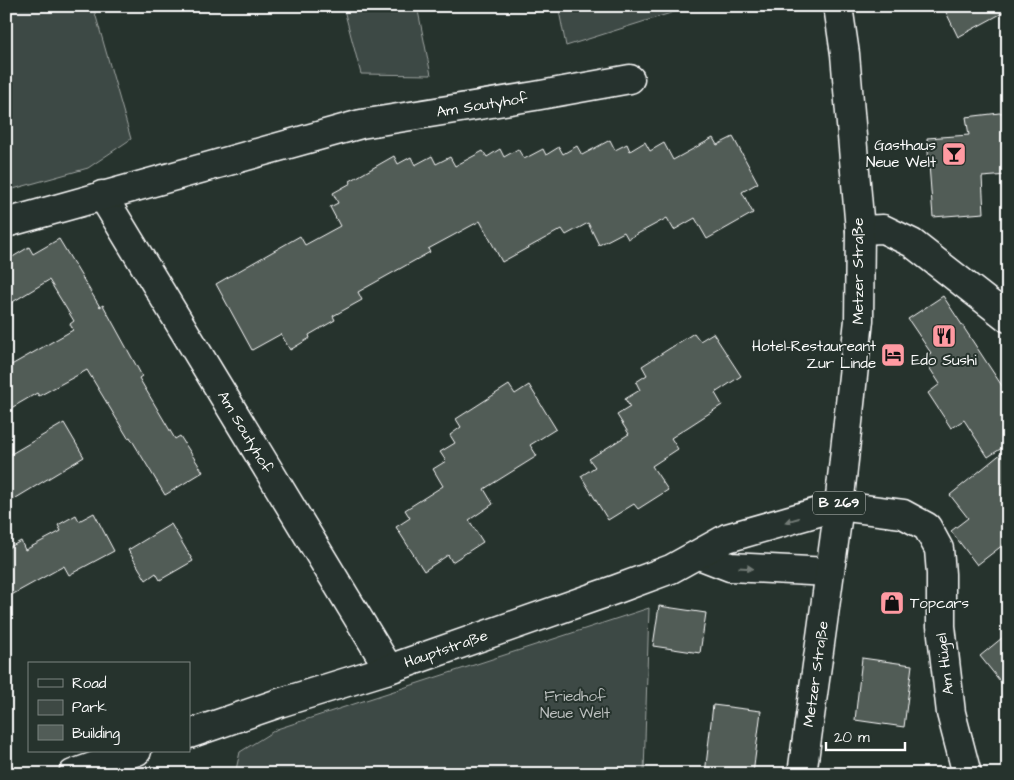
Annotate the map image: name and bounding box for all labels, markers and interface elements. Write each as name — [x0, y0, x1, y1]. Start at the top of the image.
street label: Am Soutyhof — [435, 87, 529, 124]
place label: Gasthaus Neue Welt — [866, 135, 936, 173]
bar icon: Gasthaus Neue Welt — [941, 141, 967, 167]
street label: Metzer Straße — [848, 218, 869, 324]
restaurant icon: Edo Sushi — [931, 323, 957, 349]
place label: Hotel-Restaureant Zur Linde — [752, 336, 876, 374]
hotel icon: Hotel-Restaureant Zur Linde — [880, 342, 906, 368]
place label: Edo Sushi — [911, 350, 977, 371]
street label: Am Soutyhof — [211, 387, 278, 477]
road number: B 269 — [813, 492, 865, 514]
one-way arrow — [784, 516, 800, 524]
one-way arrow — [738, 564, 754, 572]
shop icon: Topcars — [879, 590, 905, 616]
place label: Topcars — [910, 593, 970, 614]
street label: Metzer Straße — [798, 620, 834, 728]
street label: Hauptstraße — [401, 625, 491, 673]
street label: Am Hügel — [931, 632, 960, 696]
legend — [28, 662, 190, 752]
text: Road — [72, 673, 107, 694]
park label: Friedhof Neue Welt — [540, 686, 610, 724]
text: Park — [72, 697, 107, 718]
scale bar — [826, 720, 905, 752]
text: Building — [72, 723, 120, 745]
text: 20 m — [834, 727, 870, 748]

